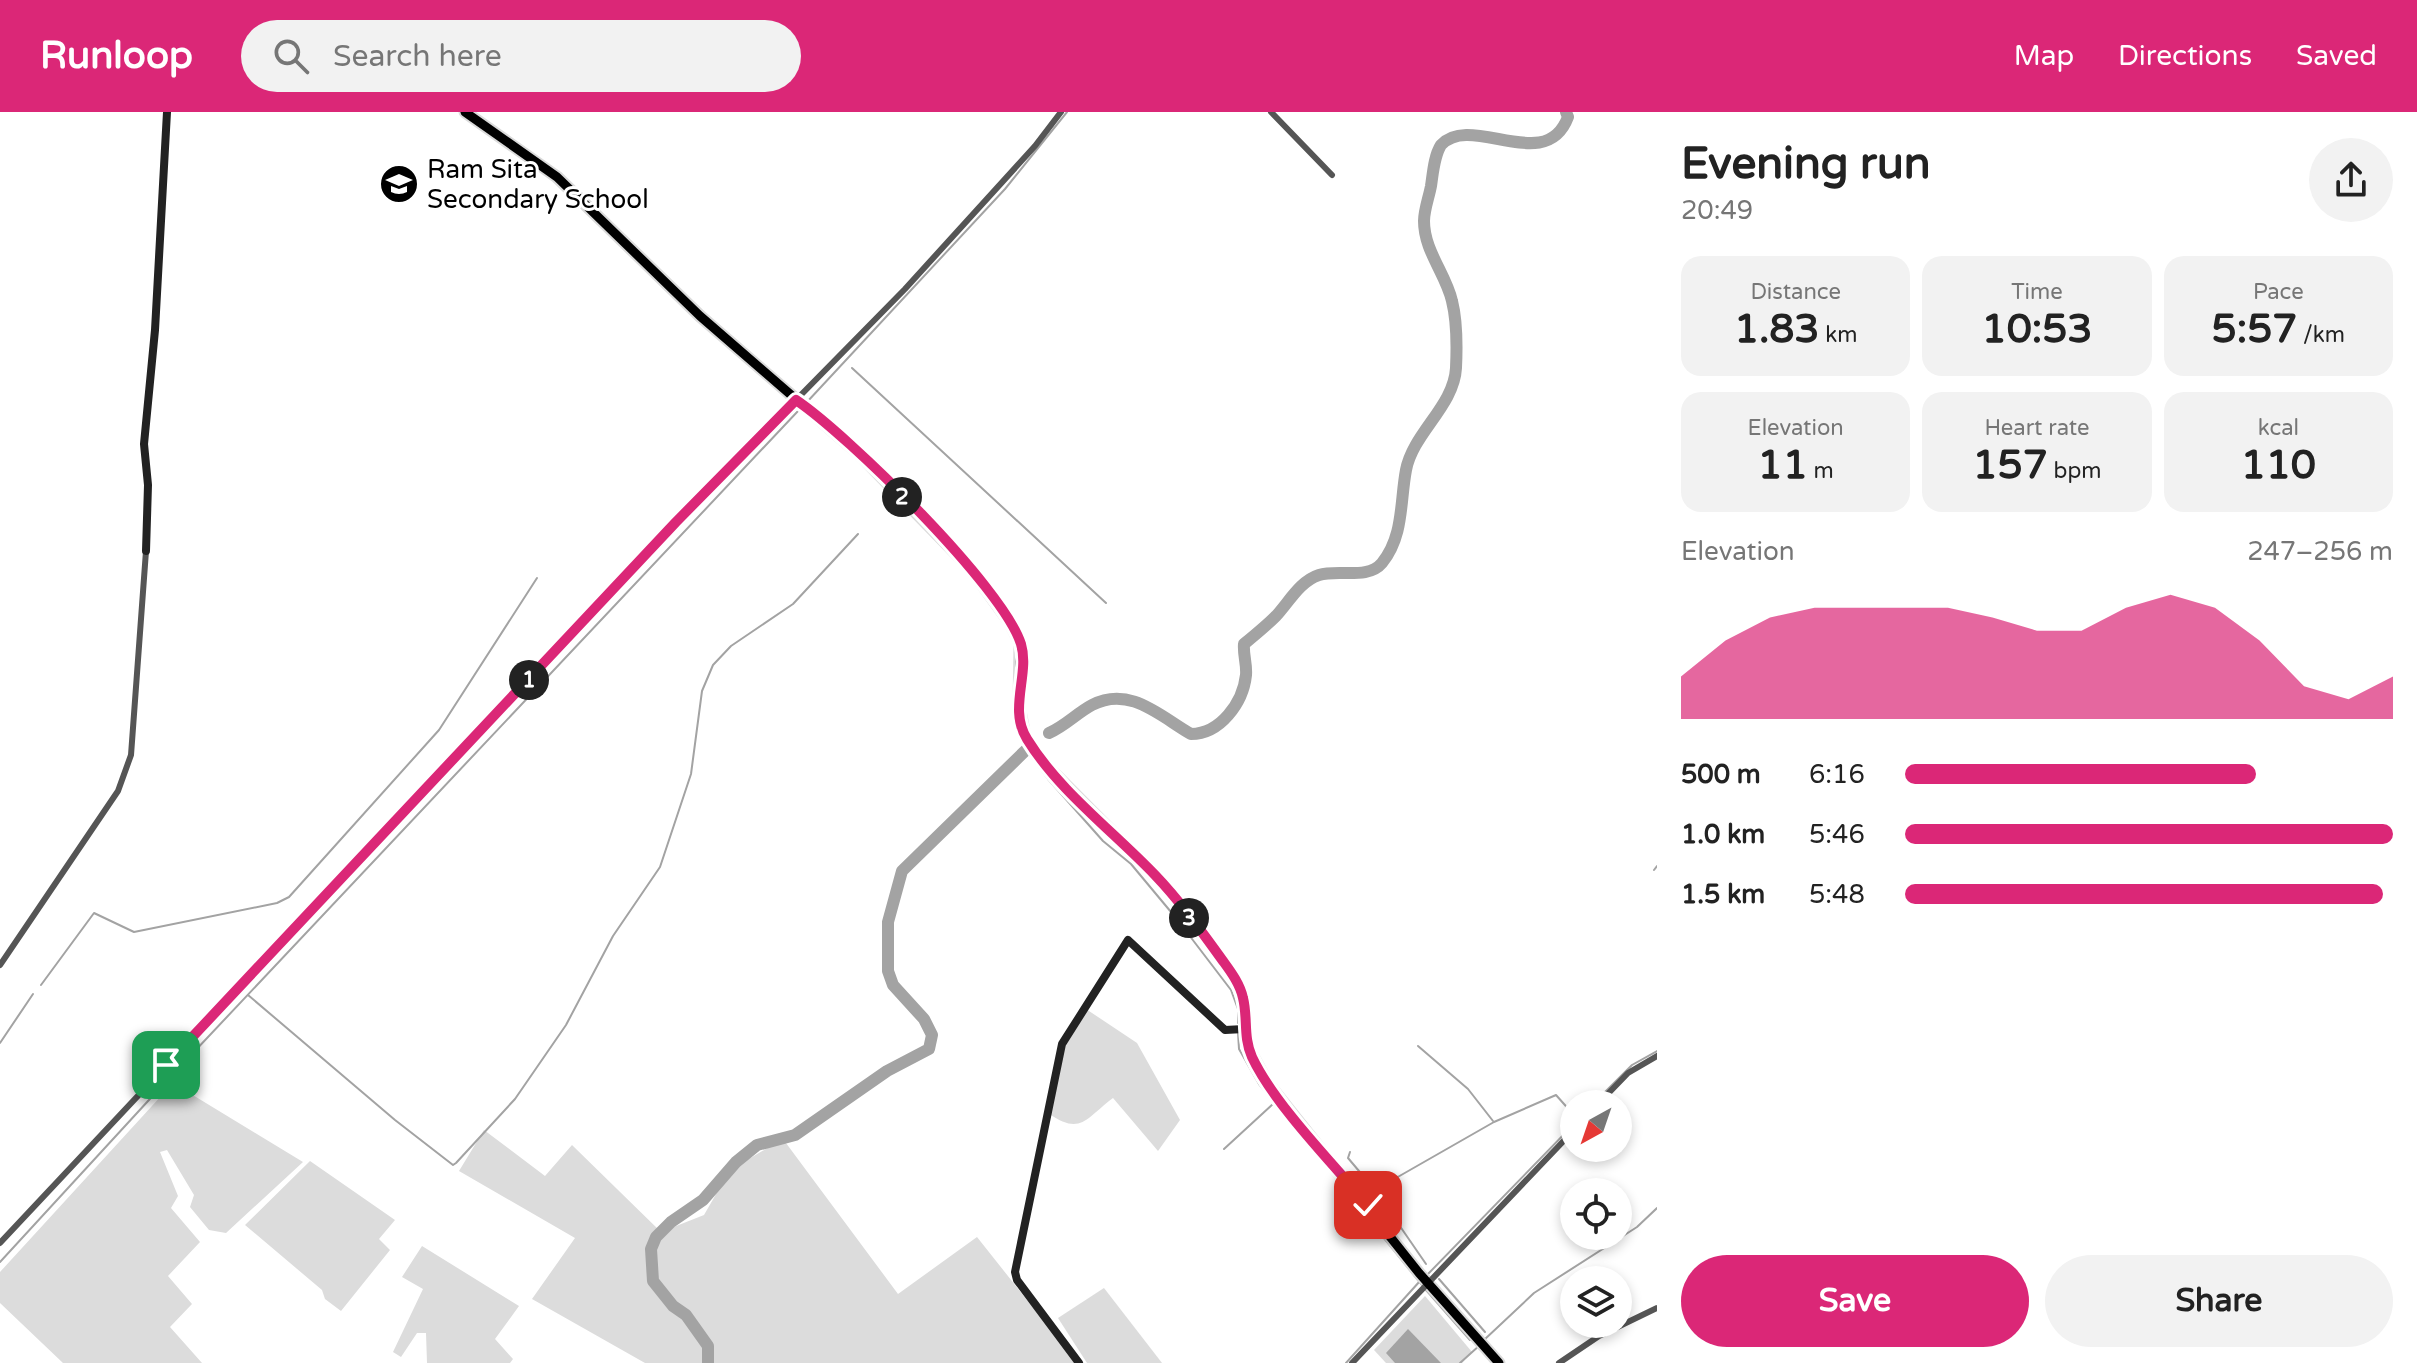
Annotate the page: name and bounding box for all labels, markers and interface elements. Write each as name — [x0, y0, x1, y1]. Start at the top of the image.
search box — [241, 20, 801, 92]
text: Runloop — [40, 33, 193, 79]
icon: search — [269, 34, 313, 78]
text: Search here — [333, 38, 502, 75]
text: Map — [2014, 39, 2074, 73]
text: Directions — [2118, 39, 2252, 73]
text: Saved — [2296, 39, 2377, 73]
text: Evening run — [1681, 138, 1930, 191]
button: share — [2309, 138, 2393, 222]
place label: Ram Sita Secondary School — [427, 154, 649, 215]
school or university icon: Ram Sita Secondary School — [378, 163, 420, 205]
text: 20:49 — [1681, 195, 1753, 226]
text: Distance — [1750, 279, 1841, 305]
text: Time — [2011, 279, 2063, 305]
text: Pace — [2253, 279, 2304, 305]
text: 1.83 — [1734, 305, 1819, 353]
text: 10:53 — [1982, 305, 2092, 353]
text: 5:57 — [2212, 305, 2297, 353]
text: km — [1819, 322, 1857, 348]
text: /km — [2297, 322, 2345, 348]
text: Elevation — [1748, 415, 1844, 441]
text: Heart rate — [1985, 415, 2089, 441]
text: kcal — [2258, 415, 2299, 441]
text: 11 — [1758, 441, 1808, 489]
text: 157 — [1972, 441, 2048, 489]
text: 110 — [2241, 441, 2316, 489]
text: m — [1808, 458, 1834, 484]
text: bpm — [2048, 458, 2102, 484]
pin: 2 — [882, 477, 922, 517]
text: 2 — [895, 484, 909, 510]
text: Elevation — [1681, 536, 1795, 567]
text: 247–256 m — [2247, 536, 2393, 567]
pin: 1 — [509, 660, 549, 700]
text: 1 — [522, 667, 536, 693]
text: 500 m — [1681, 759, 1761, 790]
text: 6:16 — [1809, 759, 1865, 790]
text: 1.0 km — [1681, 819, 1765, 850]
text: 5:46 — [1809, 819, 1865, 850]
text: 1.5 km — [1681, 879, 1765, 910]
text: 5:48 — [1809, 879, 1865, 910]
pin: 3 — [1169, 898, 1209, 938]
text: 3 — [1182, 905, 1196, 931]
pin — [132, 1031, 200, 1099]
icon: arrive — [144, 1043, 188, 1087]
north arrow — [1560, 1090, 1632, 1162]
map controls — [1560, 1090, 1632, 1338]
pin — [1334, 1171, 1402, 1239]
button: locate — [1560, 1178, 1632, 1250]
icon: check — [1346, 1183, 1390, 1227]
button: Save — [1681, 1255, 2029, 1347]
button: Share — [2045, 1255, 2393, 1347]
button: layers — [1560, 1266, 1632, 1338]

